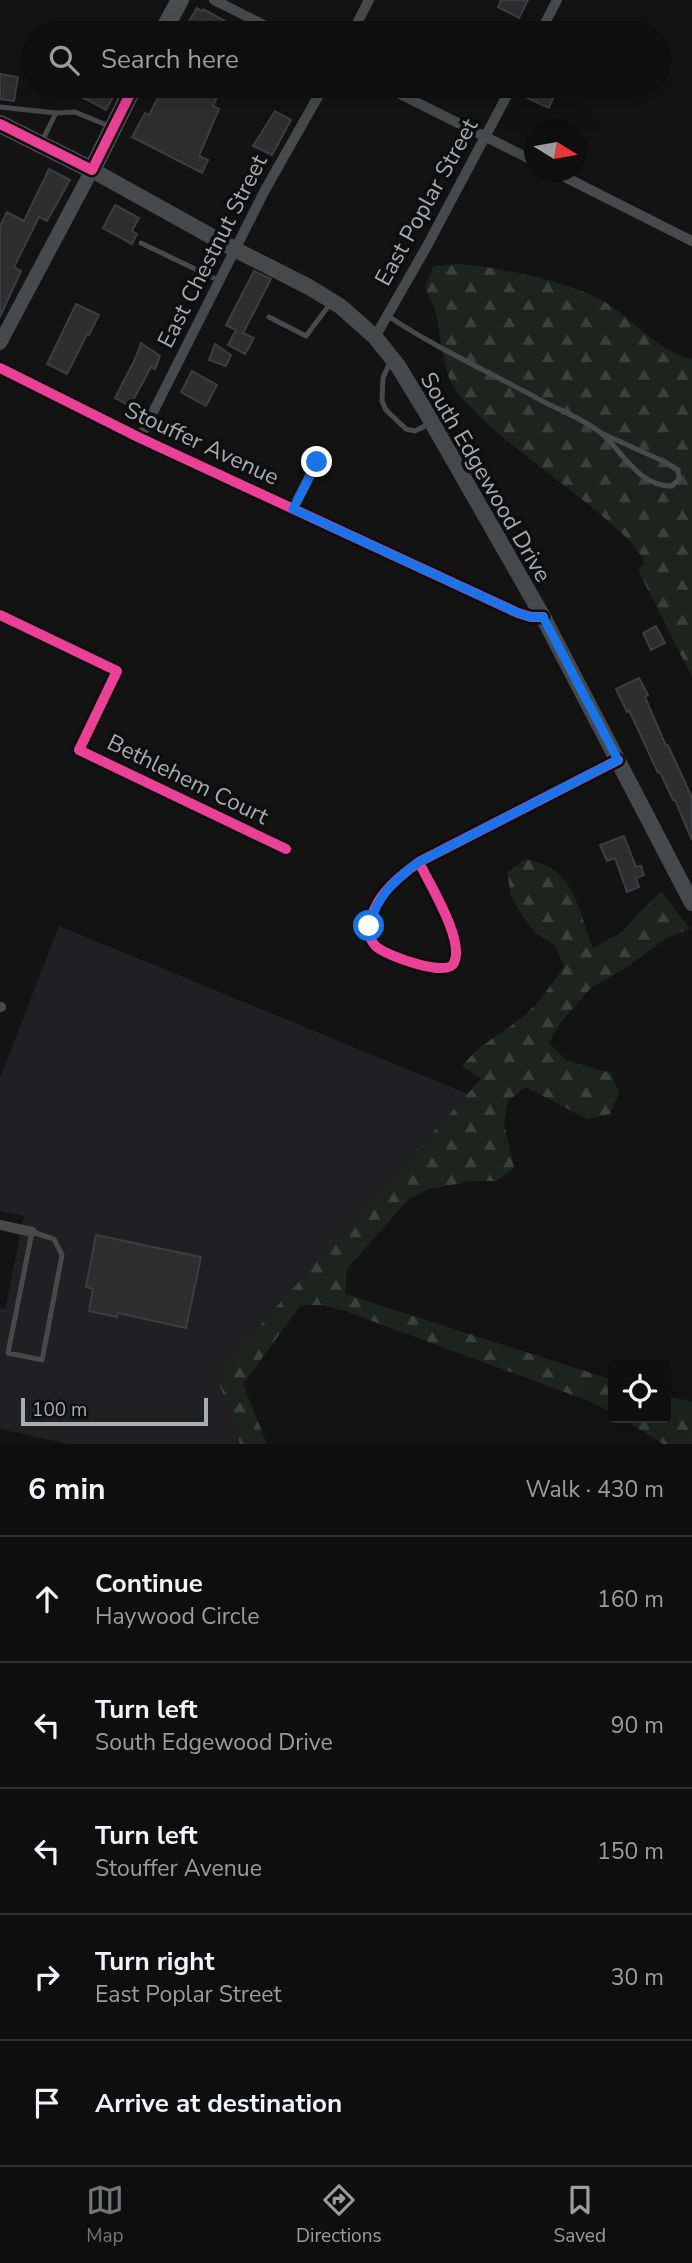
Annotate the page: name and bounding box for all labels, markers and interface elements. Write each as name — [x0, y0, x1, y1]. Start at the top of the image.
search box — [21, 21, 671, 98]
icon: search — [45, 41, 83, 79]
text: Search here — [101, 42, 239, 77]
street label: East Poplar Street — [368, 112, 486, 291]
north arrow — [524, 119, 587, 182]
street label: East Chestnut Street — [150, 149, 275, 353]
street label: South Edgewood Drive — [413, 367, 558, 588]
street label: Stouffer Avenue — [120, 394, 284, 493]
route end — [301, 446, 332, 477]
street label: Bethlehem Court — [102, 727, 275, 832]
route start — [353, 910, 384, 941]
map controls — [608, 1360, 671, 1423]
button: locate — [608, 1360, 671, 1423]
scale bar — [21, 1395, 208, 1427]
text: 100 m — [32, 1397, 87, 1423]
text: 6 min — [28, 1469, 106, 1510]
text: Walk · 430 m — [525, 1474, 664, 1505]
text: Continue — [95, 1566, 203, 1601]
icon: ahead — [28, 1580, 66, 1618]
text: 160 m — [597, 1584, 664, 1615]
text: Haywood Circle — [95, 1601, 259, 1632]
text: Turn left — [95, 1692, 198, 1727]
icon: left — [28, 1706, 66, 1744]
text: 90 m — [611, 1710, 664, 1741]
text: South Edgewood Drive — [95, 1727, 333, 1758]
text: Turn left — [95, 1818, 198, 1853]
icon: left — [28, 1832, 66, 1870]
text: 150 m — [597, 1836, 664, 1867]
text: Stouffer Avenue — [95, 1853, 262, 1884]
text: Turn right — [95, 1944, 214, 1979]
icon: right — [28, 1958, 66, 1996]
text: 30 m — [611, 1962, 664, 1993]
text: East Poplar Street — [95, 1979, 281, 2010]
icon: arrive — [28, 2084, 66, 2122]
text: Arrive at destination — [95, 2086, 342, 2121]
tab: Map — [86, 2181, 124, 2249]
tab: Directions — [296, 2181, 382, 2249]
tab: Saved — [554, 2181, 606, 2249]

